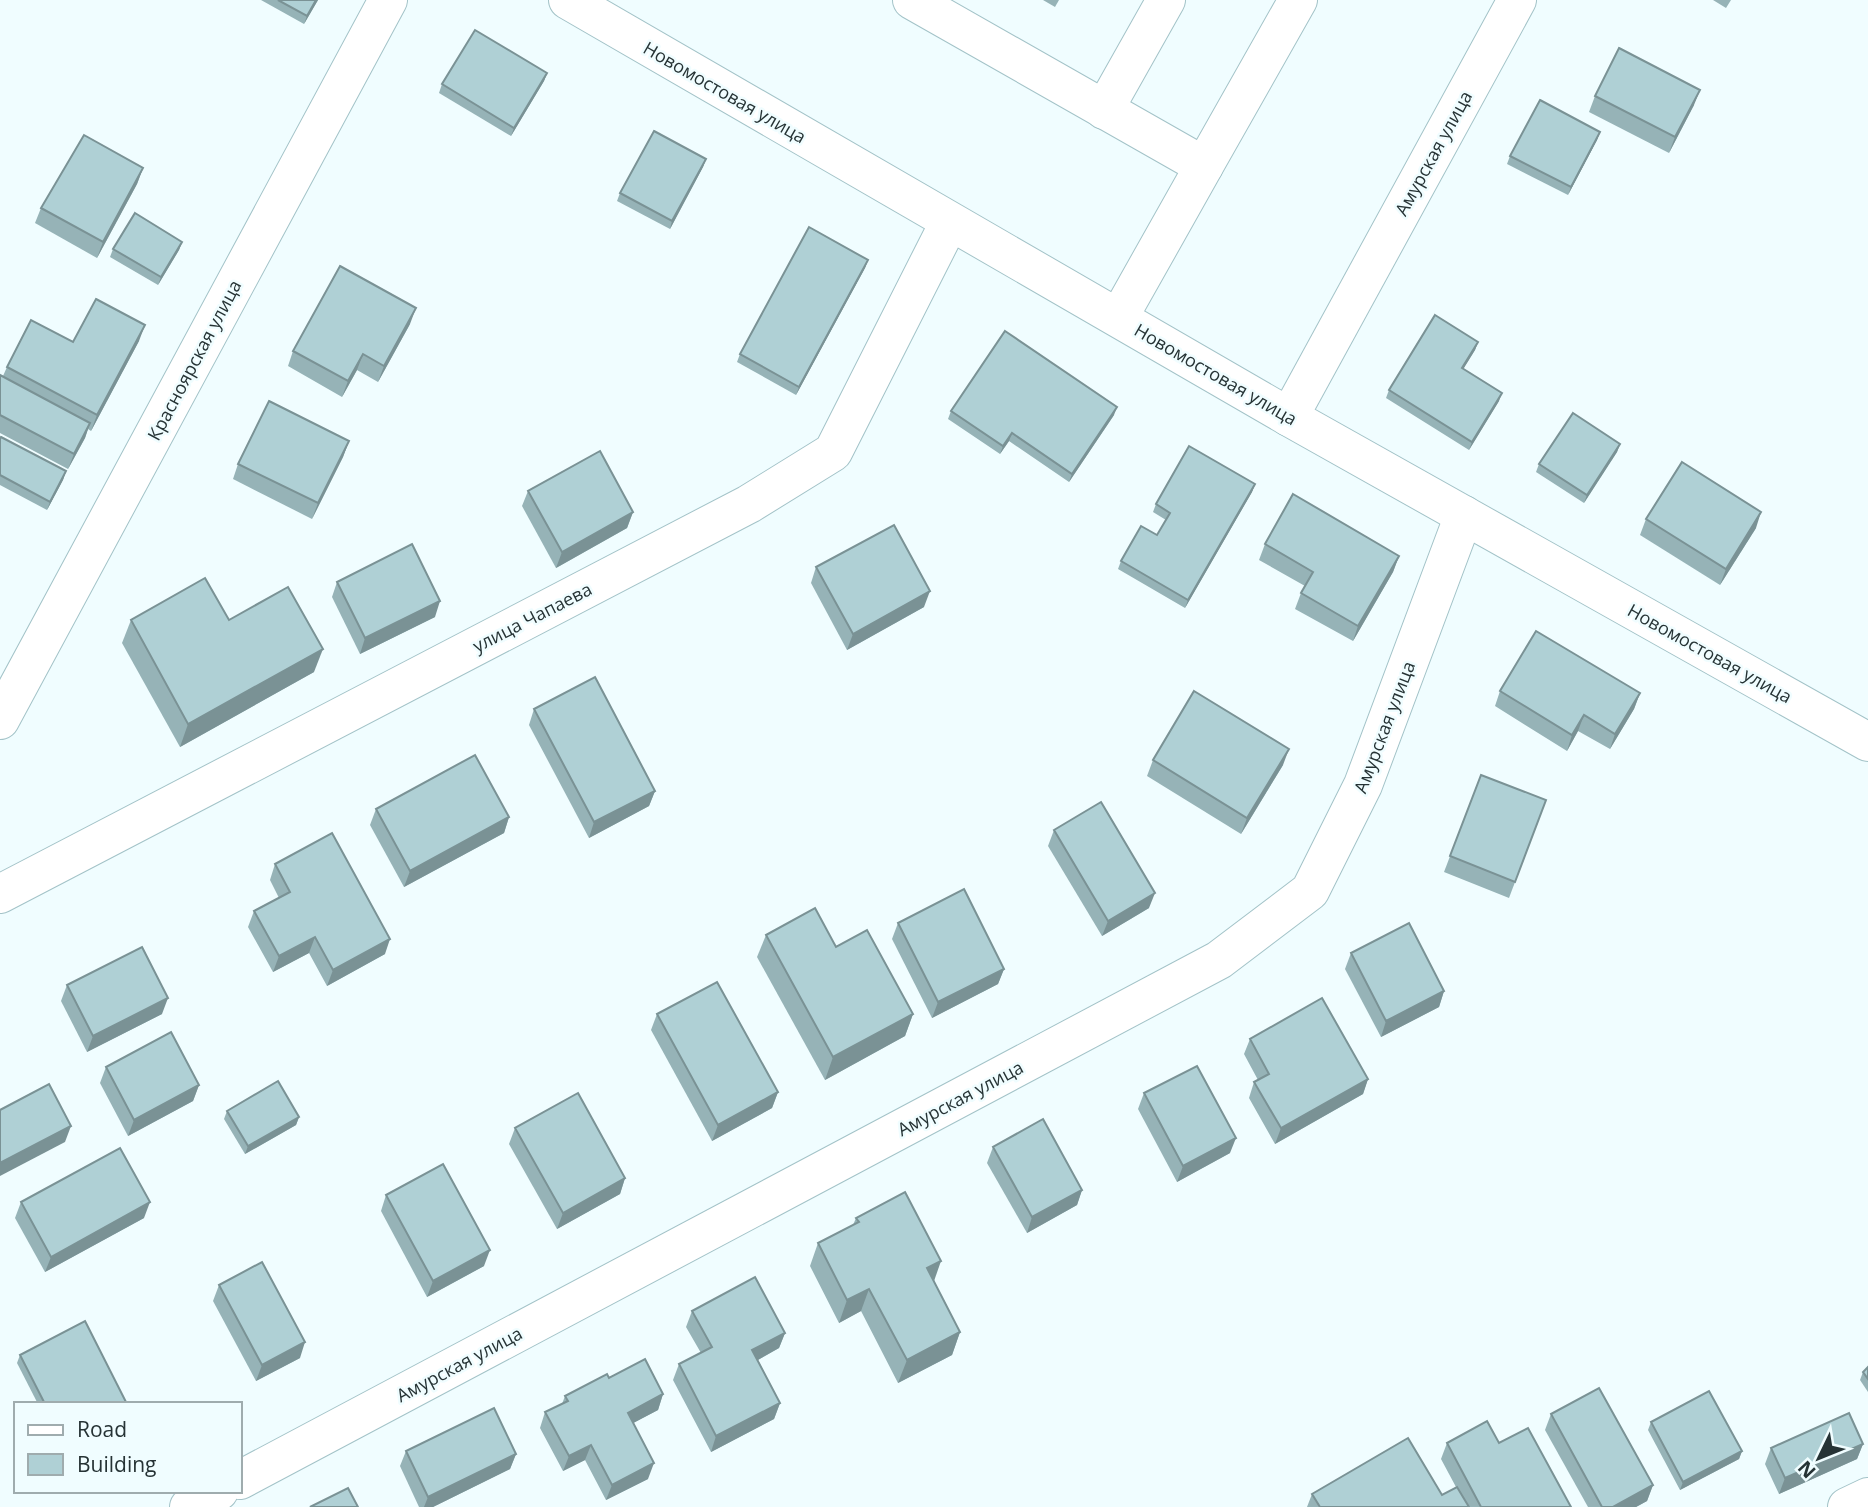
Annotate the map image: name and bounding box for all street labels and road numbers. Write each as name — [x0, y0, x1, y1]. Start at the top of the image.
street label: Новомостовая улица — [639, 36, 811, 148]
street label: Амурская улица — [1389, 86, 1477, 220]
street label: Красноярская улица — [142, 276, 246, 444]
street label: Новомостовая улица — [1130, 318, 1302, 430]
street label: улица Чапаева — [468, 577, 596, 657]
street label: Новомостовая улица — [1624, 598, 1796, 708]
street label: Амурская улица — [1348, 658, 1420, 796]
street label: Амурская улица — [893, 1055, 1027, 1141]
street label: Амурская улица — [392, 1321, 526, 1407]

